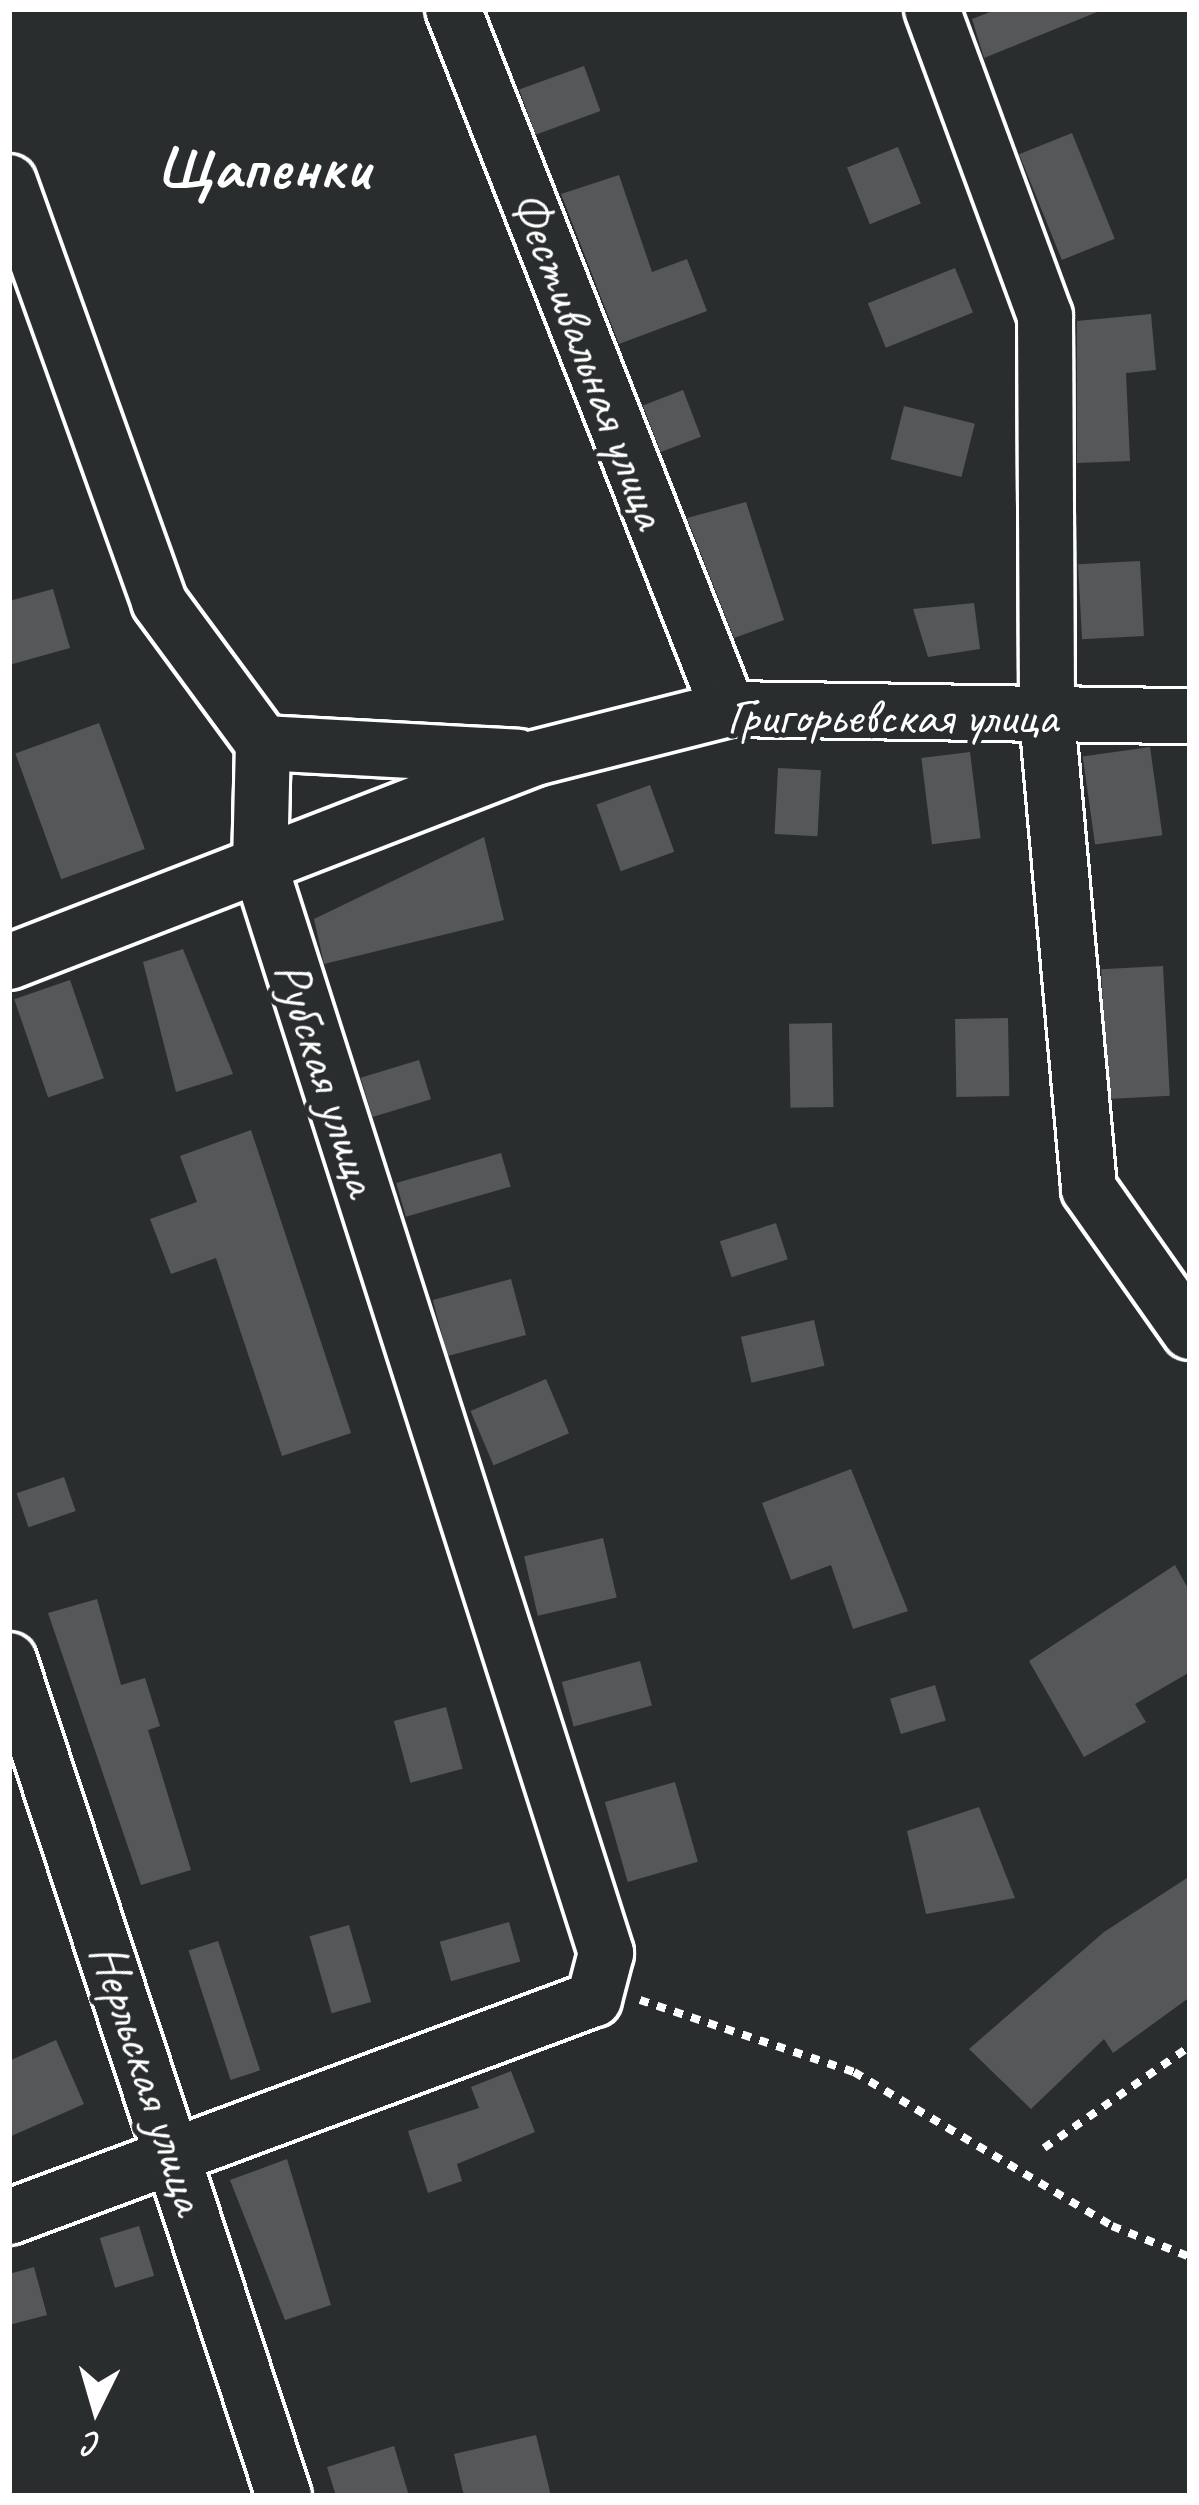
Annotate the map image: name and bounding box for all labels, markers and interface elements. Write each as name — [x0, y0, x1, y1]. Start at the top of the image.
district label: Щапенки — [159, 130, 369, 206]
street label: Фестивальная улица — [497, 180, 683, 538]
street label: Григорьевская улица — [724, 685, 1060, 747]
street label: Рубская улица — [261, 953, 393, 1203]
street label: Нерльская улица — [77, 1935, 221, 2221]
north arrow — [36, 2349, 156, 2469]
text: С — [83, 2423, 103, 2466]

